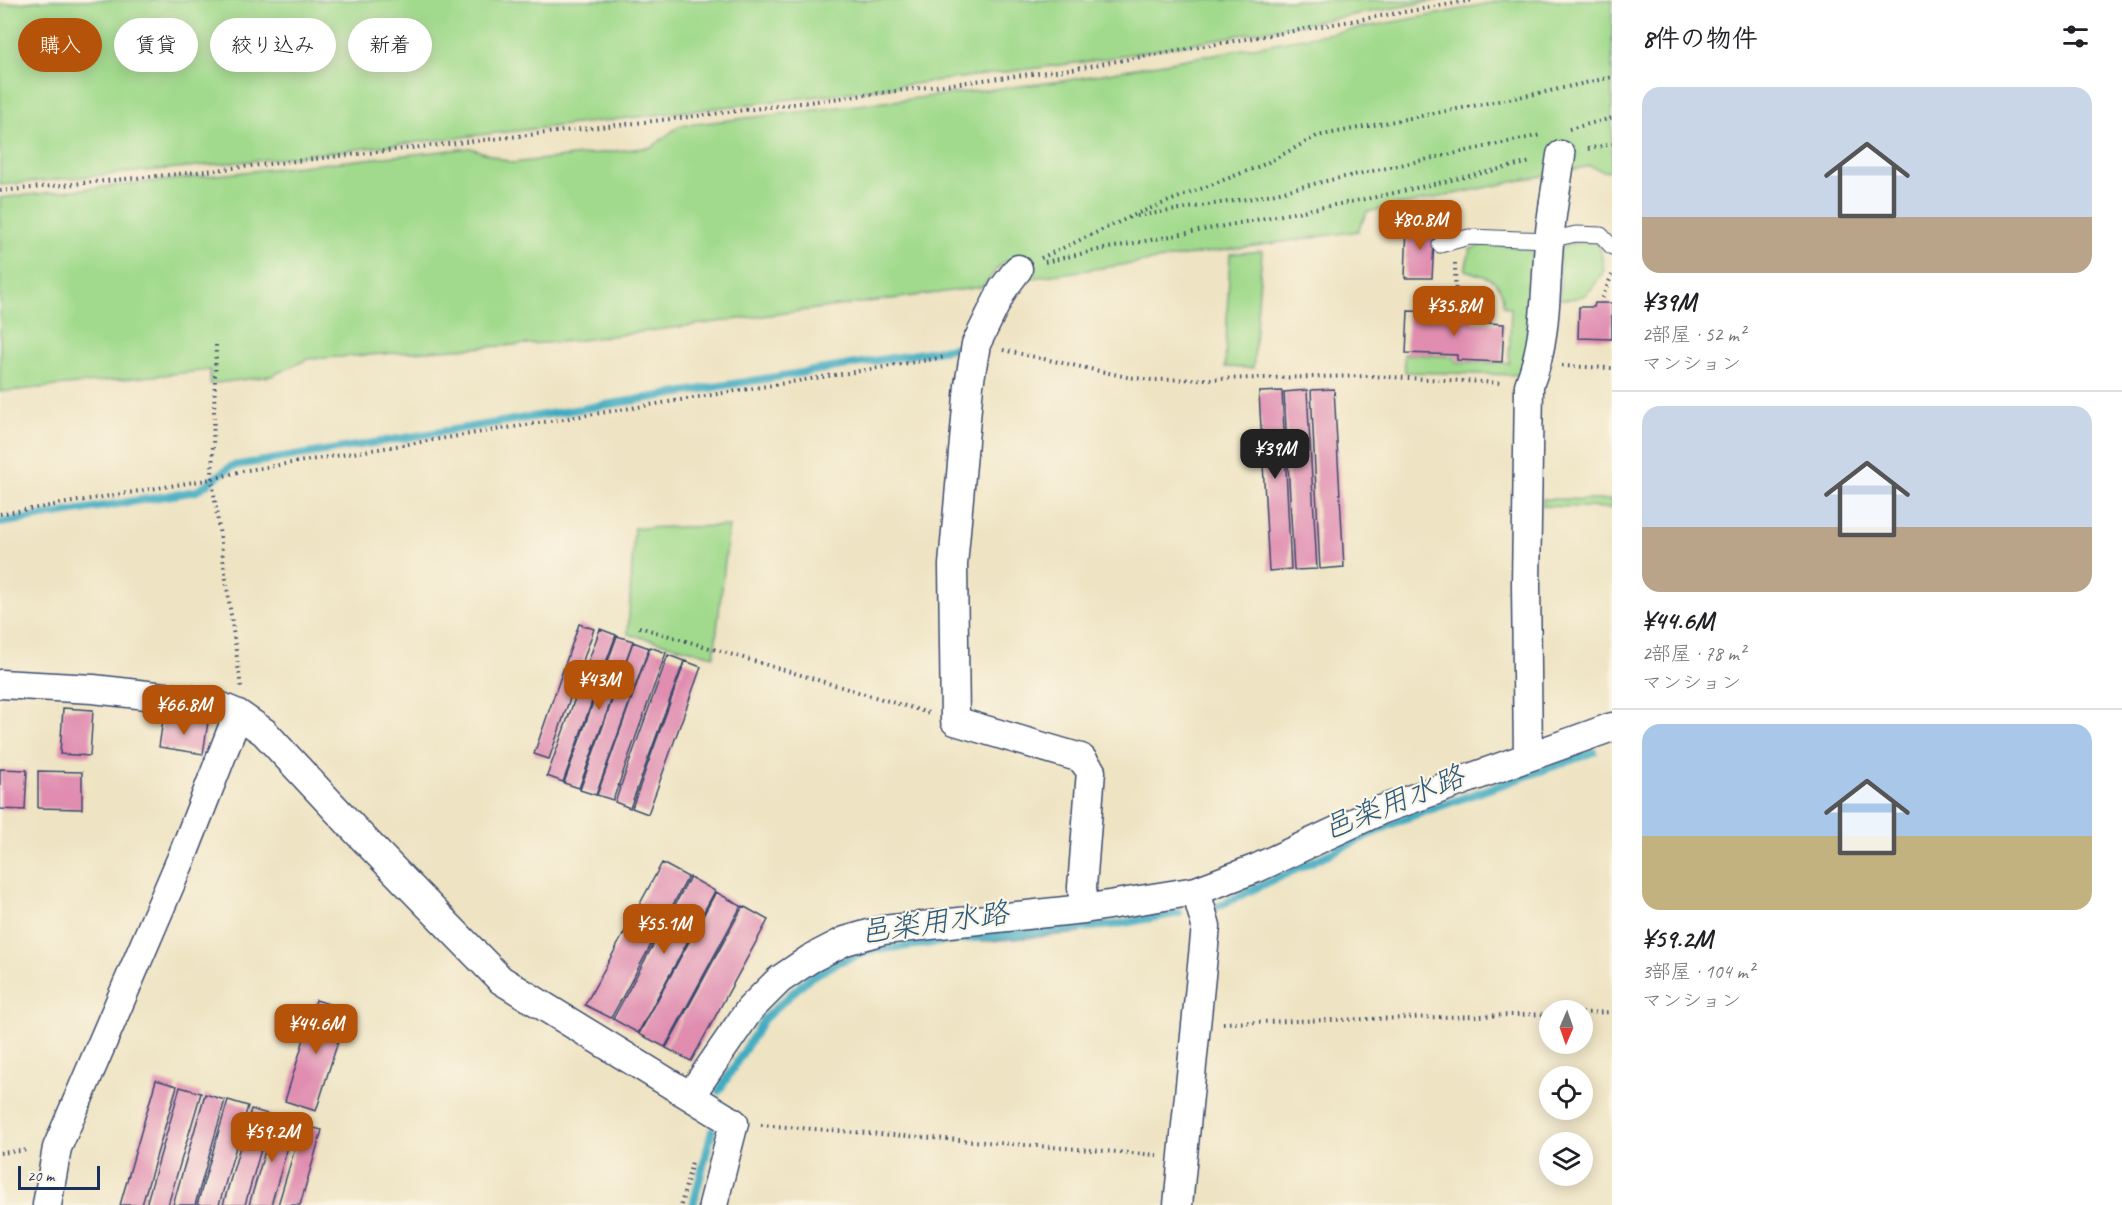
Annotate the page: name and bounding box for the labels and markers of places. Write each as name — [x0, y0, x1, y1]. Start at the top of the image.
pin: ¥80.8M — [1371, 200, 1469, 251]
pin: ¥35.8M — [1405, 286, 1503, 337]
pin: ¥39M — [1239, 429, 1311, 480]
pin: ¥43M — [563, 660, 635, 711]
pin: ¥66.8M — [135, 685, 233, 736]
pin: ¥55.1M — [615, 904, 713, 955]
pin: ¥44.6M — [267, 1004, 365, 1055]
pin: ¥59.2M — [223, 1112, 321, 1163]

